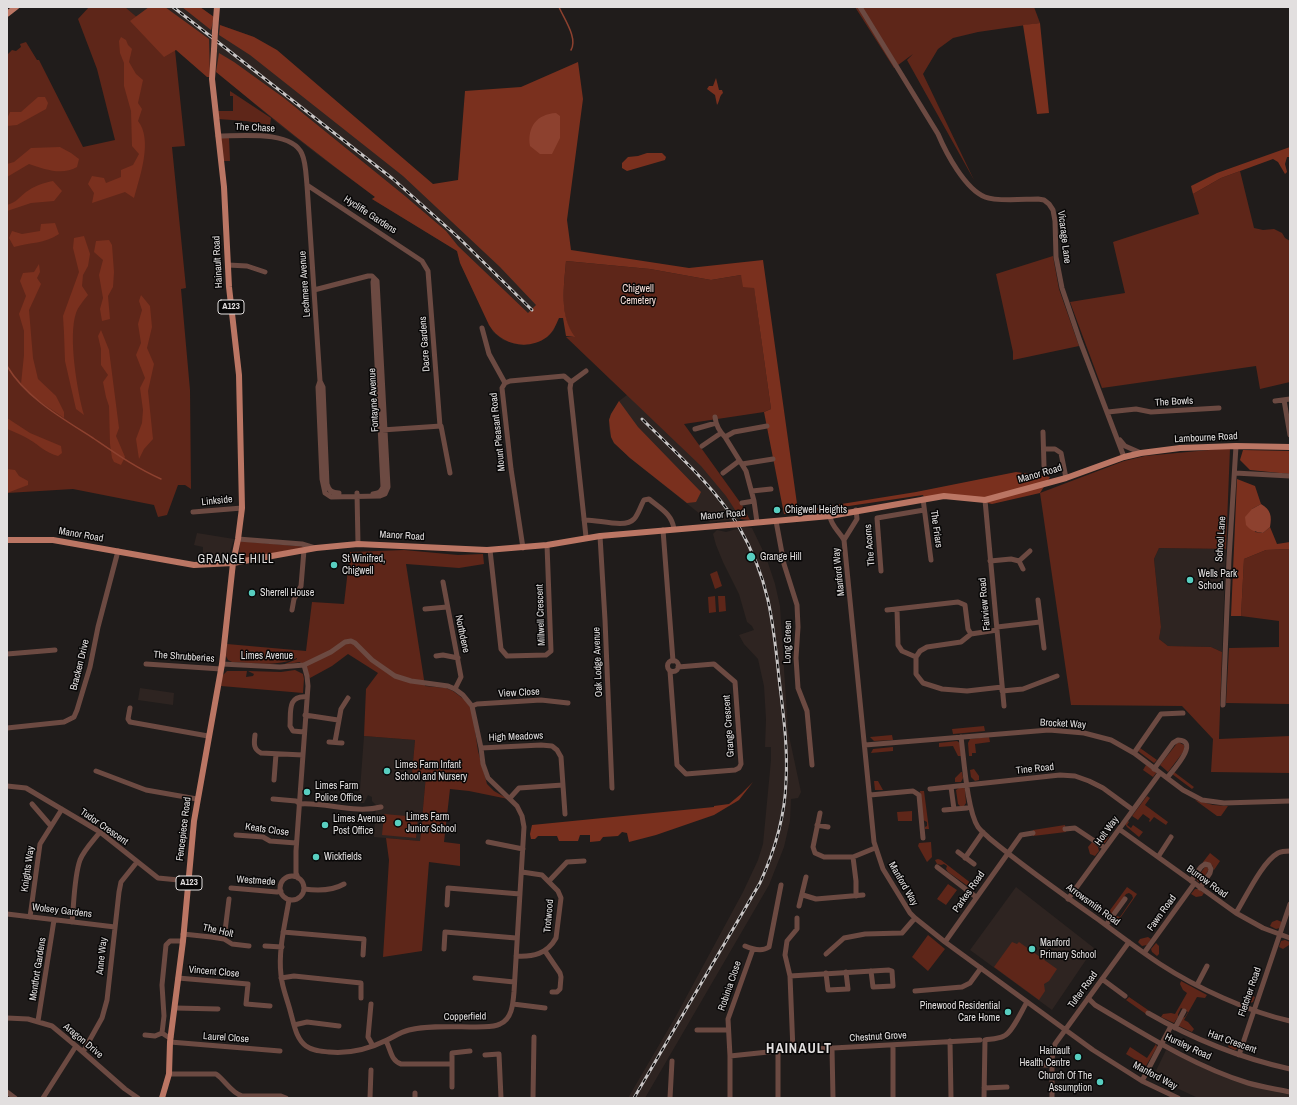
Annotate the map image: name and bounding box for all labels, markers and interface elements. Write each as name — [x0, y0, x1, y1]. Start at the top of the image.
street label: The Chase — [235, 121, 275, 135]
street label: Hycliffe Gardens — [341, 193, 399, 237]
street label: Vicarage Lane — [1055, 210, 1073, 264]
street label: Hainault Road — [211, 236, 225, 288]
street label: Lechmere Avenue — [297, 250, 313, 318]
park label: Chigwell Cemetery — [620, 283, 656, 306]
road number: A123 — [218, 300, 244, 314]
street label: Dacre Gardens — [417, 316, 433, 372]
street label: Fontayne Avenue — [366, 368, 382, 432]
street label: Mount Pleasant Road — [488, 392, 508, 472]
street label: The Bowls — [1155, 395, 1193, 409]
street label: Lambourne Road — [1174, 430, 1238, 446]
street label: Manor Road — [1017, 462, 1063, 486]
street label: Linkside — [201, 493, 233, 509]
place label: Chigwell Heights — [785, 504, 847, 516]
marker: Chigwell Heights — [772, 505, 782, 515]
street label: Manor Road — [700, 507, 746, 523]
street label: The Friars — [927, 509, 945, 549]
street label: School Lane — [1213, 516, 1229, 562]
street label: The Acorns — [862, 524, 878, 566]
street label: Manor Road — [58, 525, 104, 545]
street label: Manor Road — [379, 529, 425, 543]
street label: Manford Way — [831, 547, 847, 597]
marker: Grange Hill — [745, 551, 757, 563]
place label: Grange Hill — [760, 551, 801, 563]
district label: GRANGE HILL — [197, 553, 275, 567]
place label: St Winifred, Chigwell — [342, 553, 385, 576]
marker: St Winifred, Chigwell — [329, 560, 339, 570]
place label: Wells Park School — [1198, 568, 1237, 592]
marker: Wells Park School — [1185, 575, 1195, 585]
street label: Fairview Road — [977, 577, 993, 631]
street label: Millwell Crescent — [534, 584, 548, 646]
place label: Sherrell House — [260, 587, 314, 599]
marker: Sherrell House — [247, 588, 257, 598]
street label: Northdene — [452, 614, 472, 654]
street label: Long Green — [782, 620, 794, 664]
street label: Oak Lodge Avenue — [591, 627, 605, 697]
street label: Bracken Drive — [68, 638, 92, 692]
street label: The Shrubberies — [153, 649, 215, 665]
street label: Limes Avenue — [241, 650, 293, 662]
street label: View Close — [498, 686, 540, 700]
street label: Grange Crescent — [721, 694, 737, 758]
street label: Brocket Way — [1040, 717, 1086, 731]
street label: High Meadows — [488, 730, 544, 744]
place label: Limes Farm Infant School and Nursery — [395, 759, 467, 782]
street label: Tine Road — [1015, 761, 1055, 777]
marker: Limes Farm Infant School and Nursery — [382, 766, 392, 776]
place label: Limes Farm Police Office — [315, 780, 362, 804]
marker: Limes Farm Police Office — [302, 787, 312, 797]
street label: Fencepiece Road — [174, 796, 194, 862]
street label: Tudor Crescent — [78, 806, 130, 848]
place label: Limes Farm Junior School — [406, 811, 456, 834]
place label: Limes Avenue Post Office — [333, 813, 385, 836]
street label: Holt Way — [1092, 814, 1122, 848]
marker: Limes Farm Junior School — [393, 818, 403, 828]
marker: Limes Avenue Post Office — [320, 820, 330, 830]
street label: Keats Close — [244, 821, 290, 839]
street label: Knights Way — [19, 845, 37, 893]
place label: Wickfields — [324, 851, 362, 863]
marker: Wickfields — [311, 852, 321, 862]
street label: Manford Way — [886, 860, 920, 908]
street label: Burrow Road — [1184, 863, 1230, 901]
street label: Parkes Road — [950, 869, 988, 915]
street label: Westmede — [236, 874, 276, 888]
road number: A123 — [176, 876, 202, 890]
street label: Arrowsmith Road — [1064, 882, 1122, 928]
street label: Fawn Road — [1145, 893, 1179, 933]
street label: Trotwood — [542, 899, 556, 933]
street label: Wolsey Gardens — [31, 901, 93, 921]
street label: The Holt — [202, 922, 234, 940]
street label: Montfort Gardens — [27, 937, 49, 1001]
street label: Anne Way — [94, 937, 110, 975]
place label: Manford Primary School — [1040, 937, 1096, 960]
marker: Manford Primary School — [1027, 944, 1037, 954]
street label: Robinia Close — [716, 959, 744, 1013]
street label: Vincent Close — [188, 964, 240, 980]
street label: Fletcher Road — [1236, 966, 1264, 1018]
street label: Tufter Road — [1066, 969, 1100, 1011]
place label: Pinewood Residential Care Home — [920, 1000, 1000, 1024]
marker: Pinewood Residential Care Home — [1003, 1007, 1013, 1017]
street label: Copperfield — [444, 1011, 486, 1023]
street label: Aragon Drive — [61, 1021, 105, 1061]
street label: Hart Crescent — [1206, 1028, 1258, 1056]
street label: Laurel Close — [203, 1030, 249, 1046]
street label: Chestnut Grove — [849, 1030, 907, 1044]
street label: Hursley Road — [1163, 1031, 1213, 1063]
district label: HAINAULT — [766, 1041, 832, 1057]
place label: Hainault Health Centre — [1019, 1045, 1070, 1068]
marker: Hainault Health Centre — [1073, 1052, 1083, 1062]
street label: Manford Way — [1131, 1059, 1179, 1093]
place label: Church Of The Assumption — [1038, 1070, 1092, 1094]
marker: Church Of The Assumption — [1095, 1077, 1105, 1087]

